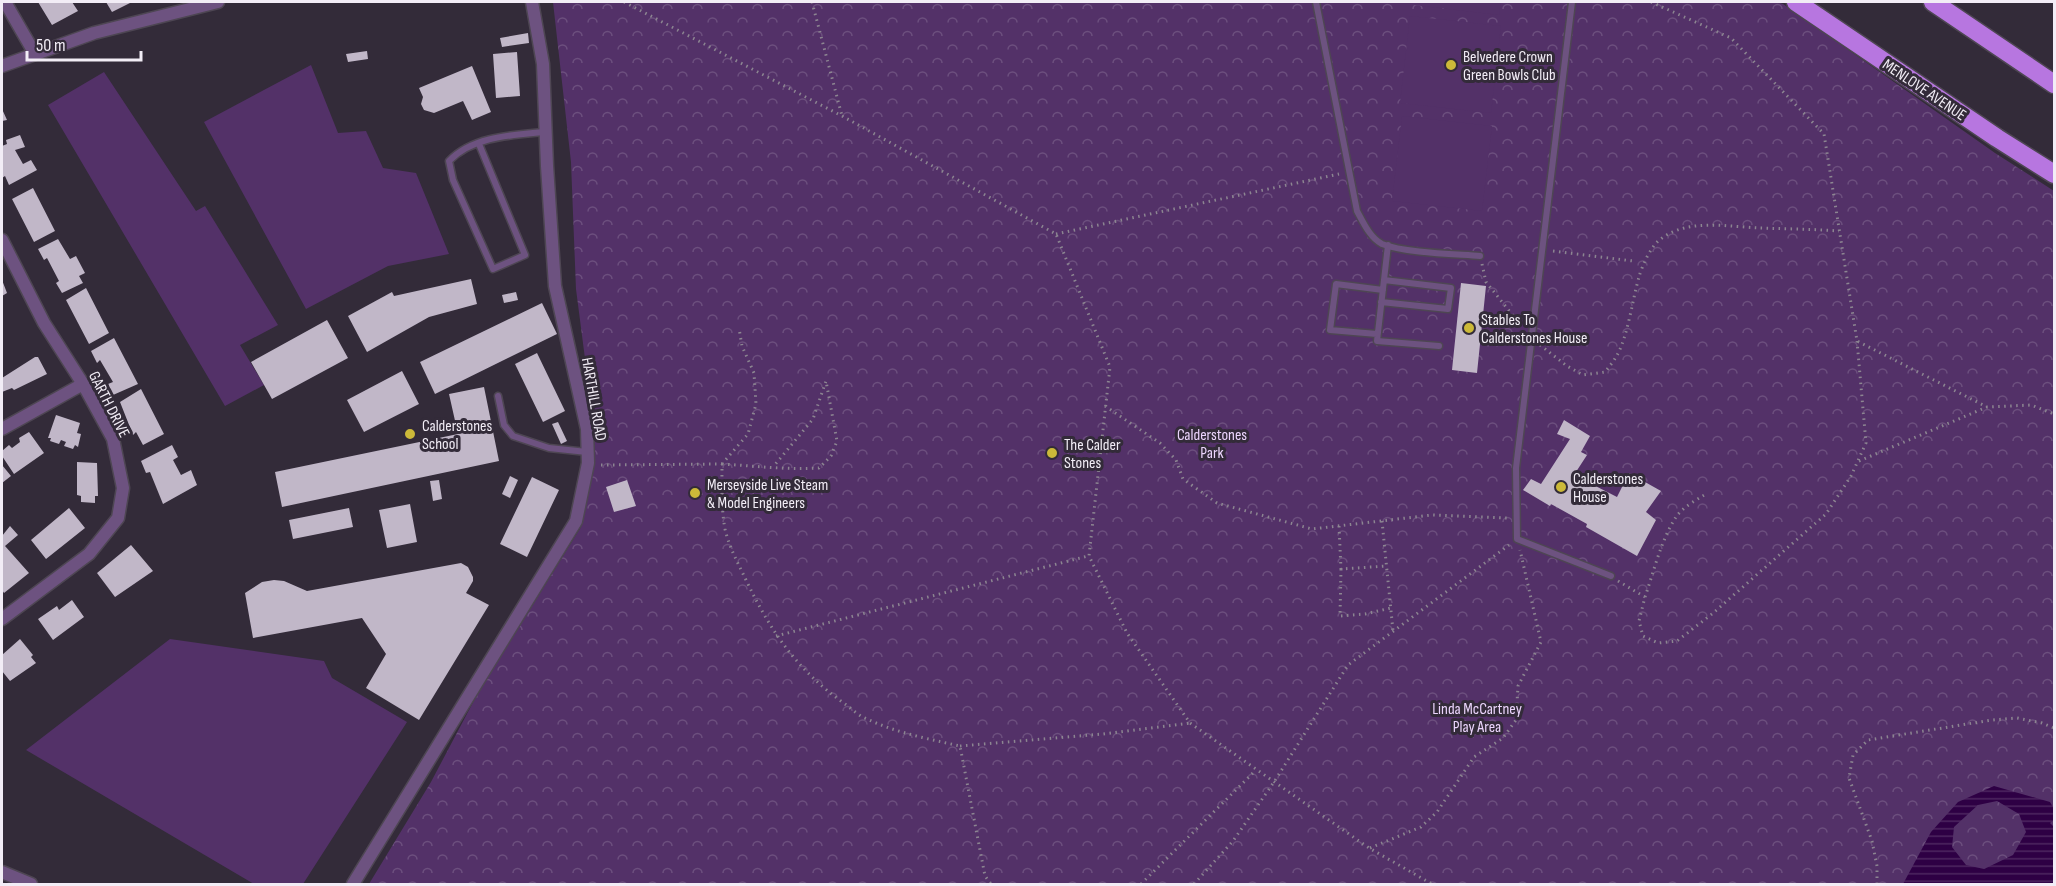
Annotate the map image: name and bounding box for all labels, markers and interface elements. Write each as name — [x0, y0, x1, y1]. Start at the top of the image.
scale bar — [27, 24, 141, 62]
text: 50 m — [36, 35, 66, 56]
place label: Belvedere Crown Green Bowls Club — [1463, 48, 1556, 85]
street label: MENLOVE AVENUE — [1879, 55, 1970, 125]
marker: Belvedere Crown Green Bowls Club — [1444, 58, 1458, 72]
place label: Stables To Calderstones House — [1481, 311, 1587, 348]
marker: Stables To Calderstones House — [1462, 321, 1476, 335]
street label: HARTHILL ROAD — [577, 356, 610, 442]
street label: GARTH DRIVE — [84, 369, 133, 441]
place label: Calderstones School — [422, 417, 492, 454]
park label: Calderstones Park — [1177, 426, 1247, 463]
marker: Calderstones School — [403, 427, 417, 441]
place label: The Calder Stones — [1064, 436, 1121, 473]
marker: The Calder Stones — [1045, 446, 1059, 460]
place label: Calderstones House — [1573, 470, 1643, 507]
place label: Merseyside Live Steam & Model Engineers — [707, 476, 828, 513]
marker: Calderstones House — [1554, 480, 1568, 494]
marker: Merseyside Live Steam & Model Engineers — [688, 486, 702, 500]
park label: Linda McCartney Play Area — [1432, 700, 1522, 737]

